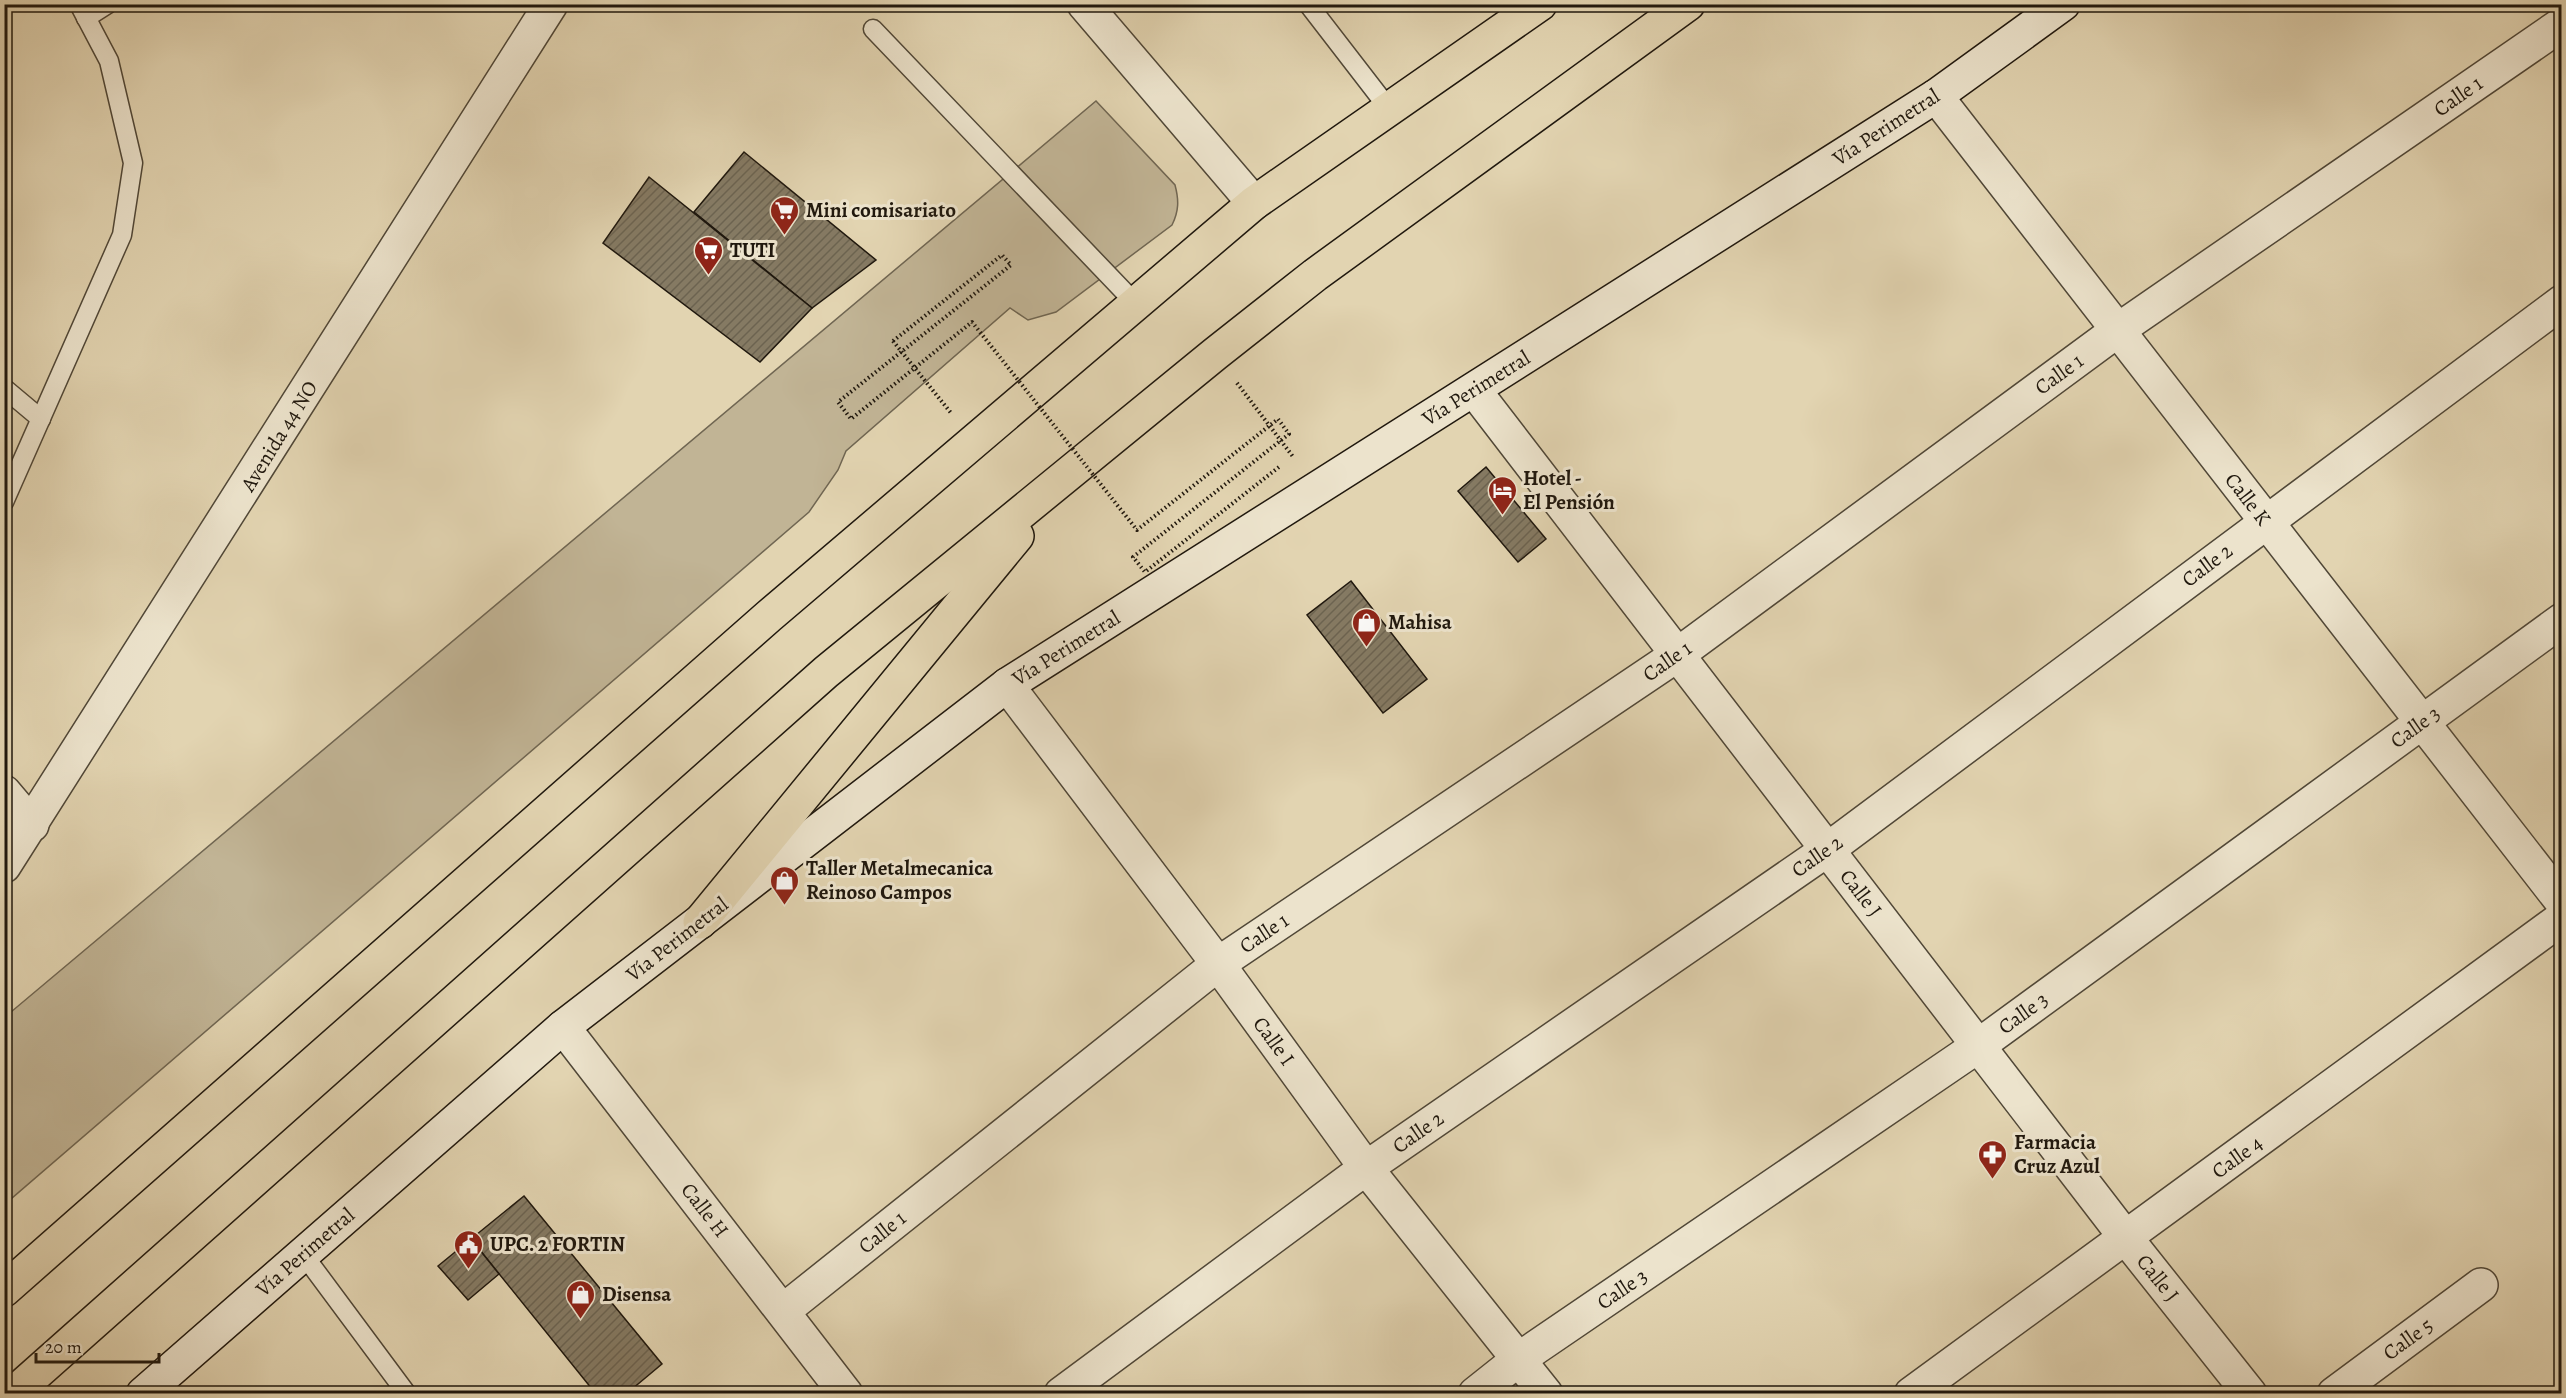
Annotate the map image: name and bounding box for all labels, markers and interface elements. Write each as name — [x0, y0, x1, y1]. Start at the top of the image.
street label: Calle 1 — [2428, 69, 2488, 123]
street label: Vía Perimetral — [1826, 82, 1945, 173]
supermarket icon: Mini comisariato — [769, 194, 801, 236]
place label: Mini comisariato — [806, 196, 956, 224]
supermarket icon: TUTI — [693, 234, 725, 276]
place label: TUTI — [730, 236, 775, 264]
street label: Vía Perimetral — [1416, 344, 1535, 433]
street label: Calle 1 — [2029, 347, 2089, 401]
street label: Avenida 44 NO — [233, 375, 324, 498]
place label: Hotel - El Pensión — [1523, 464, 1615, 516]
street label: Calle K — [2219, 467, 2277, 531]
hotel icon: Hotel - El Pensión — [1486, 474, 1518, 516]
street label: Calle 2 — [2176, 537, 2238, 593]
street label: Vía Perimetral — [1006, 604, 1125, 693]
shop icon: Mahisa — [1351, 606, 1383, 648]
place label: Mahisa — [1388, 608, 1453, 636]
street label: Calle 1 — [1637, 634, 1697, 688]
street label: Calle 3 — [2384, 699, 2446, 755]
street label: Calle 2 — [1786, 828, 1848, 884]
place label: Taller Metalmecanica Reinoso Campos — [806, 854, 994, 906]
street label: Calle J — [1833, 863, 1889, 923]
shop icon: Taller Metalmecanica Reinoso Campos — [769, 864, 801, 906]
street label: Vía Perimetral — [619, 890, 734, 988]
street label: Calle 1 — [1234, 906, 1294, 960]
street label: Calle 3 — [1992, 985, 2054, 1041]
street label: Calle I — [1247, 1011, 1301, 1071]
street label: Calle 2 — [1387, 1104, 1449, 1160]
place label: Farmacia Cruz Azul — [2014, 1128, 2100, 1180]
street label: Calle 4 — [2206, 1129, 2268, 1185]
pharmacy icon: Farmacia Cruz Azul — [1977, 1138, 2009, 1180]
street label: Calle H — [675, 1177, 735, 1243]
street label: Vía Perimetral — [249, 1201, 360, 1303]
street label: Calle 1 — [852, 1204, 912, 1260]
public building icon: UPC. 2 FORTIN — [453, 1228, 485, 1270]
place label: UPC. 2 FORTIN — [490, 1230, 625, 1258]
street label: Calle J — [2130, 1248, 2186, 1308]
street label: Calle 3 — [1591, 1262, 1653, 1316]
shop icon: Disensa — [565, 1278, 597, 1320]
place label: Disensa — [602, 1280, 672, 1308]
street label: Calle 5 — [2377, 1311, 2439, 1367]
scale bar — [36, 1326, 159, 1364]
text: 20 m — [45, 1335, 82, 1359]

